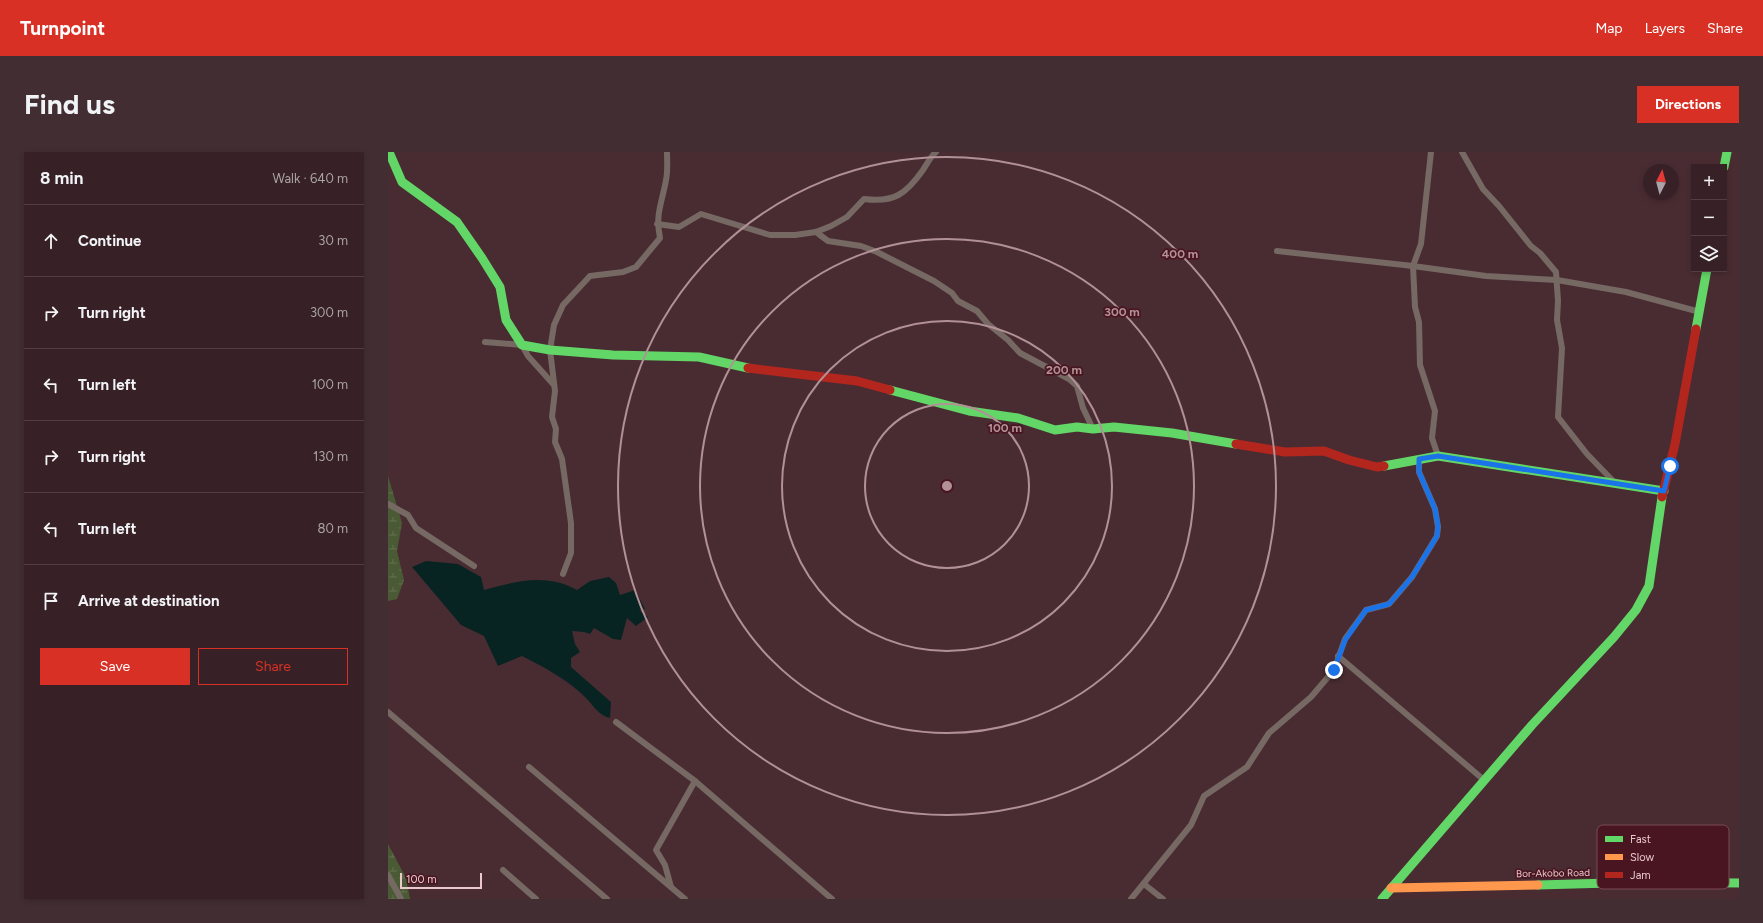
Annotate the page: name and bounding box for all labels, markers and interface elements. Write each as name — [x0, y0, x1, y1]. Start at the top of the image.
text: Turnpoint — [20, 17, 105, 40]
text: Map — [1595, 20, 1623, 37]
text: Layers — [1645, 20, 1685, 37]
text: Share — [1707, 20, 1743, 37]
button: Directions — [1637, 86, 1739, 123]
text: Find us — [24, 87, 115, 121]
north arrow — [1643, 164, 1679, 200]
map controls — [1691, 164, 1727, 272]
button: + — [1691, 164, 1727, 200]
text: 8 min — [40, 168, 83, 188]
text: Walk · 640 m — [272, 171, 348, 186]
button: − — [1691, 200, 1727, 236]
icon: ahead — [40, 230, 62, 252]
text: Continue — [78, 232, 141, 250]
text: 30 m — [318, 233, 348, 248]
button: layers — [1691, 236, 1727, 272]
text: 400 m — [1162, 247, 1198, 261]
icon: right — [40, 302, 62, 324]
text: Turn right — [78, 304, 146, 322]
text: 300 m — [310, 305, 348, 320]
text: 300 m — [1104, 305, 1140, 319]
text: 200 m — [1046, 363, 1082, 377]
icon: left — [40, 374, 62, 396]
text: Turn left — [78, 376, 136, 394]
text: 100 m — [312, 377, 348, 392]
text: 100 m — [988, 421, 1022, 435]
icon: right — [40, 446, 62, 468]
text: Turn right — [78, 448, 146, 466]
text: 130 m — [313, 449, 348, 464]
route start — [1661, 457, 1679, 475]
centre of rings — [940, 479, 954, 493]
icon: left — [40, 518, 62, 540]
text: Turn left — [78, 520, 136, 538]
text: 80 m — [317, 521, 348, 536]
icon: arrive — [40, 590, 62, 612]
text: Arrive at destination — [78, 592, 219, 610]
button: Save — [40, 648, 190, 685]
button: Share — [198, 648, 348, 685]
route end — [1325, 661, 1343, 679]
legend — [1597, 825, 1729, 889]
text: Fast — [1630, 833, 1651, 846]
text: Slow — [1630, 851, 1654, 864]
street label: Bor-Akobo Road — [1516, 866, 1590, 880]
text: Jam — [1630, 869, 1651, 882]
scale bar — [400, 871, 482, 890]
text: 100 m — [406, 873, 437, 886]

